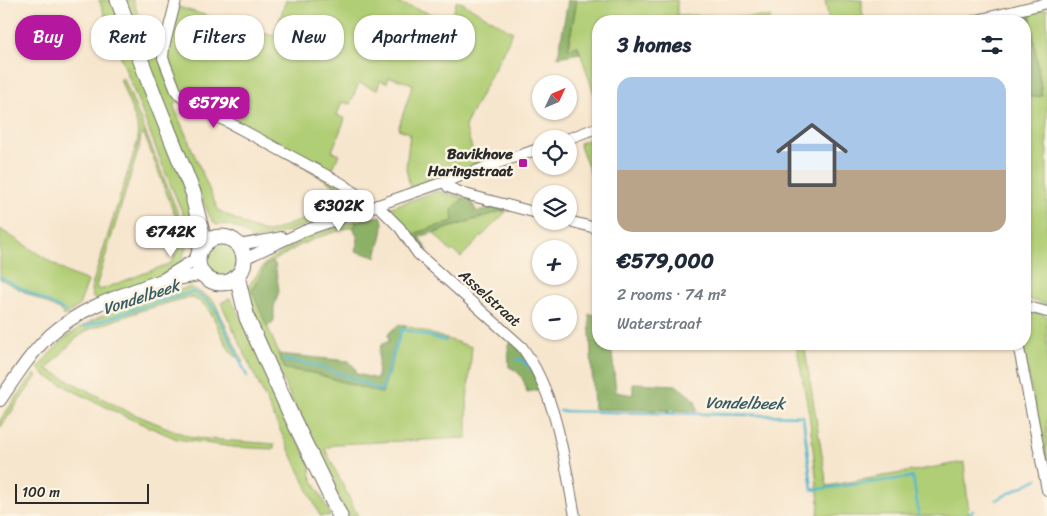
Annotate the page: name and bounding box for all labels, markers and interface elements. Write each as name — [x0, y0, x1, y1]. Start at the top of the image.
chip: Buy — [15, 15, 81, 60]
chip: Rent — [91, 15, 165, 60]
chip: Filters — [175, 15, 264, 60]
chip: New — [274, 15, 344, 60]
chip: Apartment — [354, 15, 475, 60]
text: 3 homes — [617, 26, 691, 64]
icon: filters — [978, 31, 1006, 59]
north arrow — [532, 75, 578, 120]
map controls — [532, 75, 577, 340]
pin: €579K — [179, 86, 249, 129]
text: €579K — [189, 88, 239, 117]
icon: home — [767, 110, 857, 200]
button: locate — [532, 130, 577, 175]
place label: Bavikhove Haringstraat — [427, 141, 513, 184]
marker: Bavikhove Haringstraat — [517, 157, 529, 169]
button: layers — [532, 185, 577, 230]
pin: €302K — [304, 190, 374, 232]
text: €302K — [315, 191, 363, 220]
pin: €742K — [136, 216, 206, 258]
text: €742K — [147, 217, 195, 246]
button: + — [532, 240, 577, 285]
text: €579,000 — [617, 242, 714, 280]
street label: Asselstraat — [452, 262, 528, 334]
water label: Vondelbeek — [99, 270, 186, 323]
text: 2 rooms · 74 m² — [617, 280, 727, 309]
button: − — [532, 295, 577, 340]
text: Waterstraat — [617, 309, 702, 338]
water label: Vondelbeek — [705, 388, 787, 418]
text: 100 m — [22, 480, 60, 505]
scale bar — [15, 481, 149, 504]

